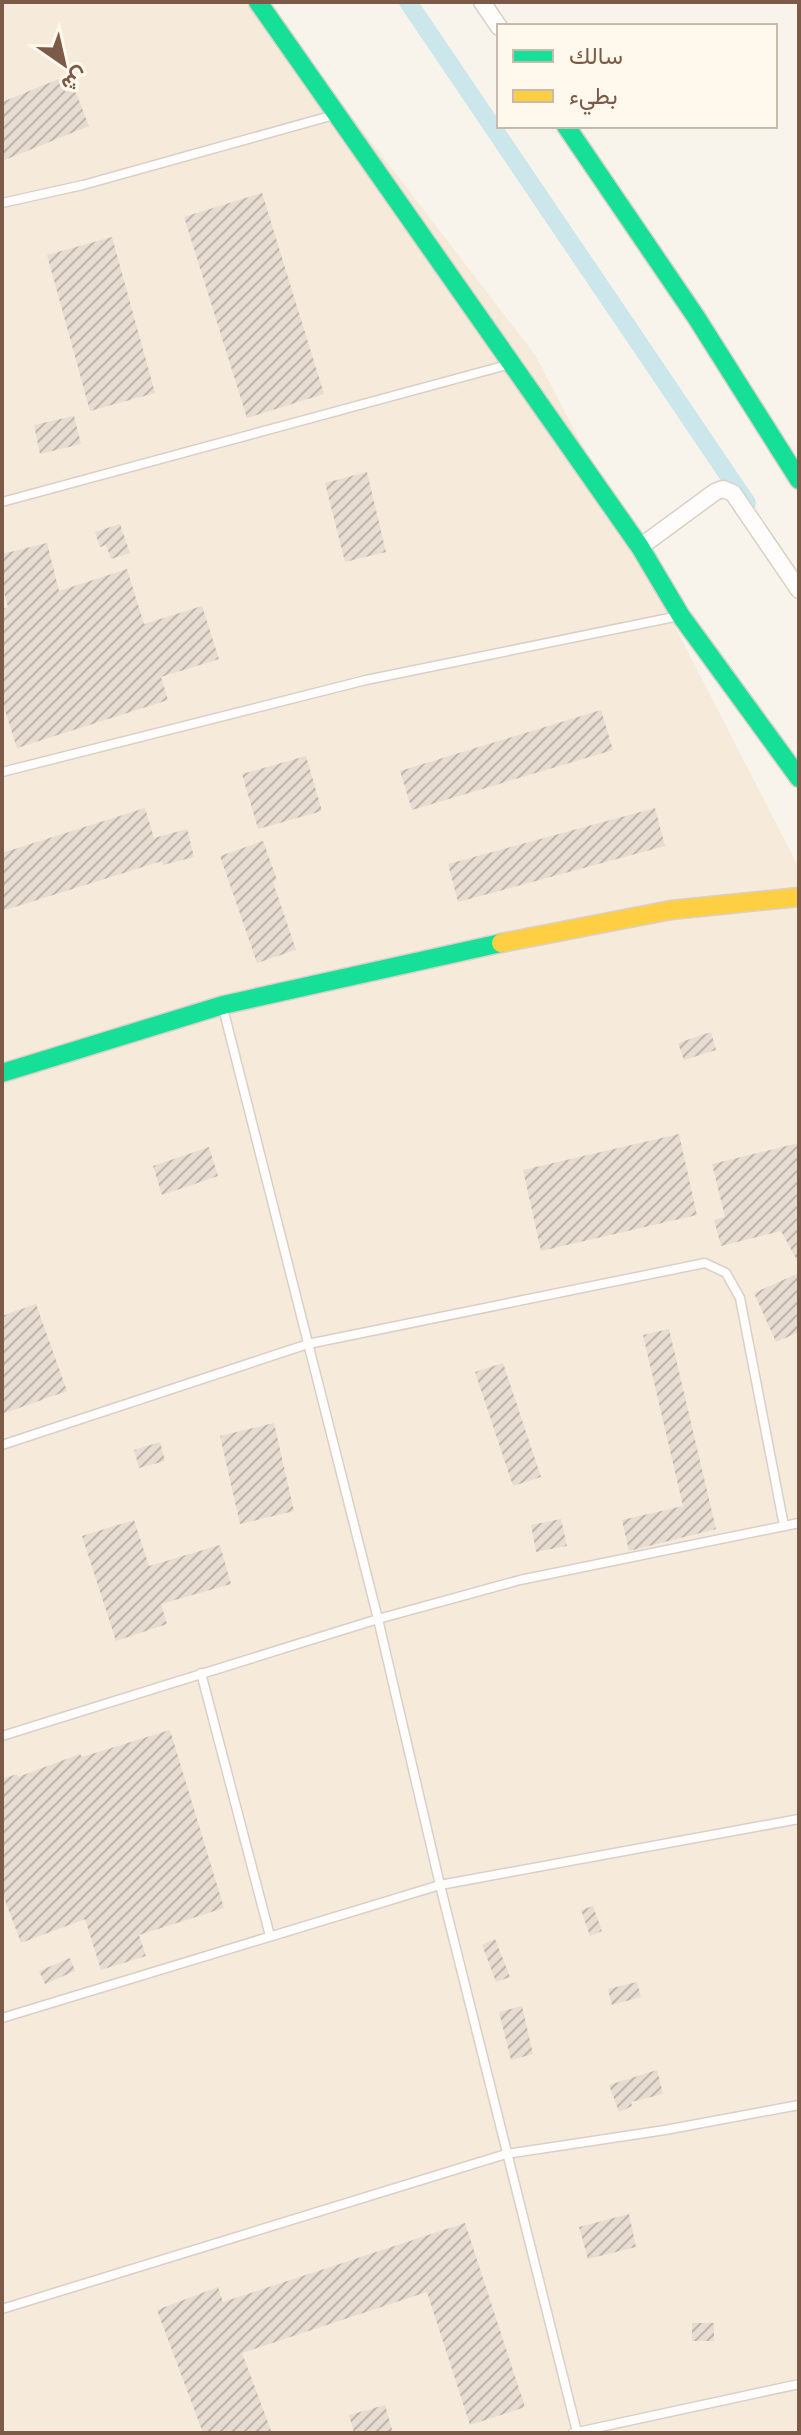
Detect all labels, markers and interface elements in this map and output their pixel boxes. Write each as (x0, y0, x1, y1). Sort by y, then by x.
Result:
north arrow (24, 24, 104, 104)
legend (497, 24, 777, 128)
text: سالك (569, 41, 623, 70)
text: ش (56, 62, 93, 99)
text: بطيء (569, 81, 618, 115)

